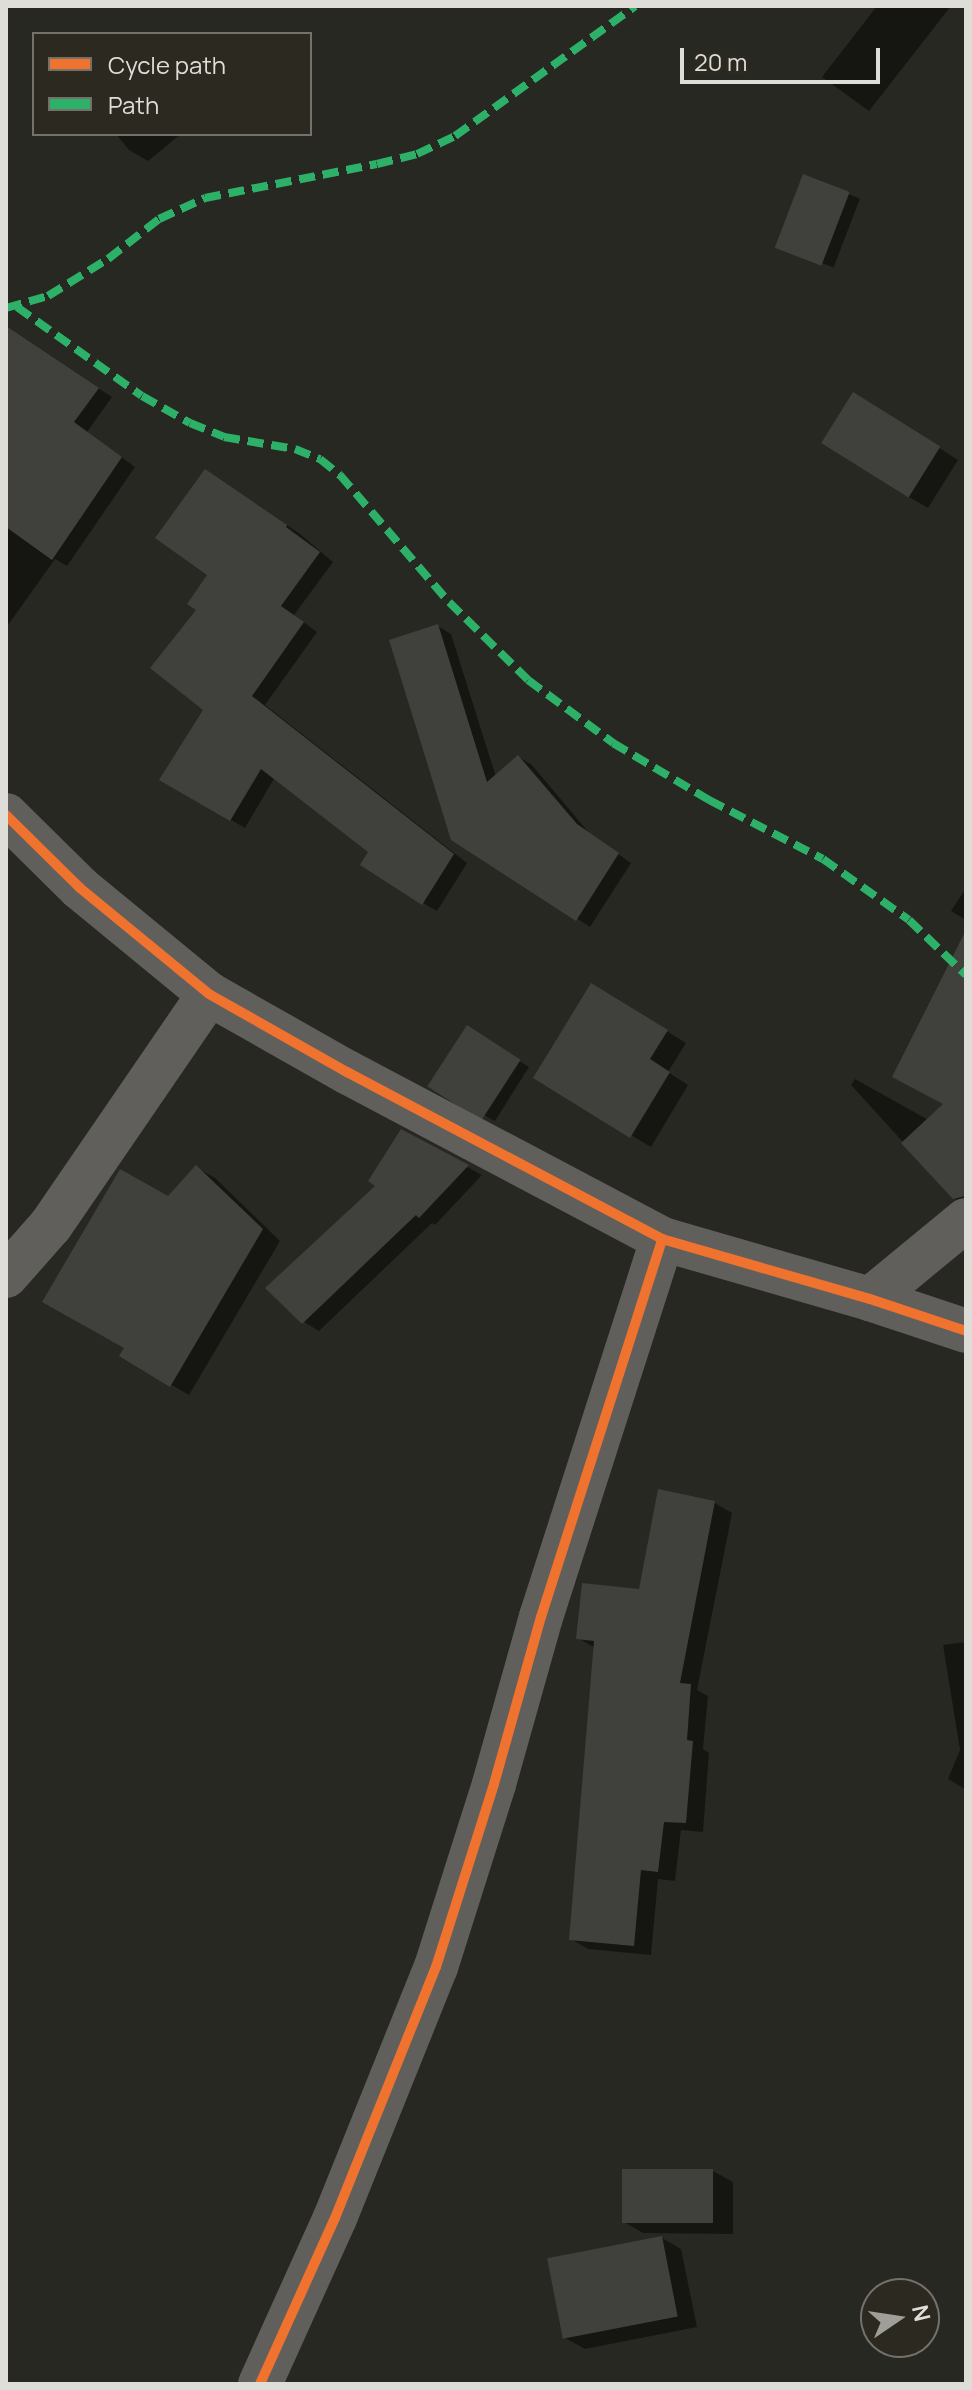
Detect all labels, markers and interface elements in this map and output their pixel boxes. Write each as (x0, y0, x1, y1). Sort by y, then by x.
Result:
legend (32, 32, 312, 136)
scale bar (684, 32, 884, 82)
text: 20 m (694, 45, 747, 78)
text: Cycle path (108, 48, 226, 81)
text: Path (108, 88, 159, 121)
north arrow (860, 2278, 940, 2358)
text: N (905, 2302, 938, 2324)

